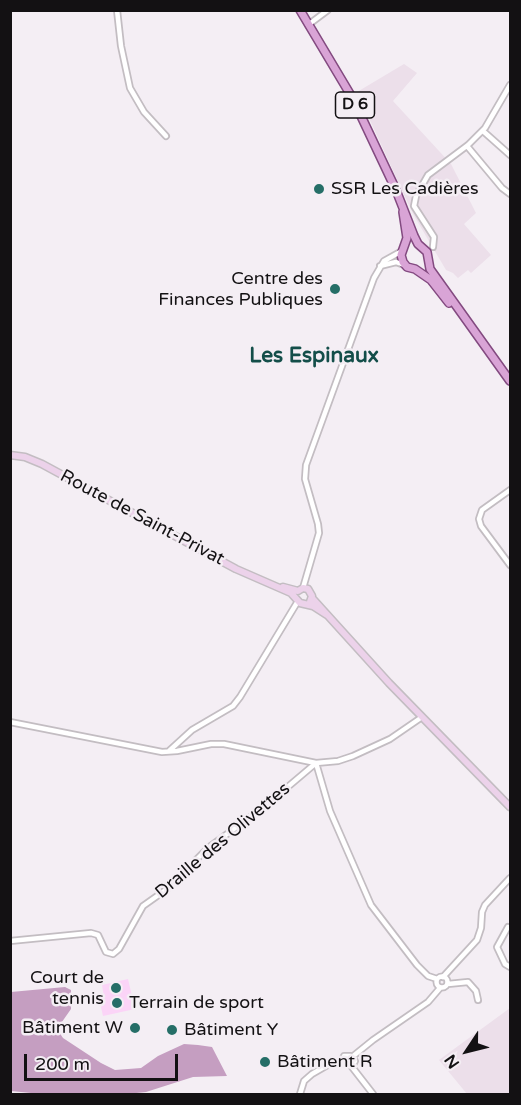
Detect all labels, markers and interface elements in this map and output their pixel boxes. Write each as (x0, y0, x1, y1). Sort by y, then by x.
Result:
road number: D 6 (336, 92, 374, 118)
place label: SSR Les Cadières (331, 178, 479, 200)
marker: SSR Les Cadières (312, 182, 326, 196)
place label: Centre des Finances Publiques (158, 268, 323, 310)
marker: Centre des Finances Publiques (328, 282, 342, 296)
district label: Les Espinaux (249, 343, 379, 369)
street label: Route de Saint-Privat (56, 466, 228, 570)
street label: Draille des Olivettes (151, 778, 295, 904)
place label: Court de tennis (30, 967, 104, 1010)
marker: Court de tennis (109, 981, 123, 995)
place label: Terrain de sport (129, 992, 264, 1014)
marker: Terrain de sport (110, 996, 124, 1010)
place label: Bâtiment W (22, 1017, 123, 1039)
place label: Bâtiment Y (184, 1019, 278, 1041)
marker: Bâtiment W (128, 1021, 142, 1035)
north arrow (437, 1021, 497, 1081)
marker: Bâtiment Y (165, 1023, 179, 1037)
scale bar (27, 1042, 182, 1080)
text: N (440, 1050, 464, 1072)
place label: Bâtiment R (277, 1051, 373, 1073)
text: 200 m (35, 1053, 90, 1075)
marker: Bâtiment R (258, 1055, 272, 1069)

